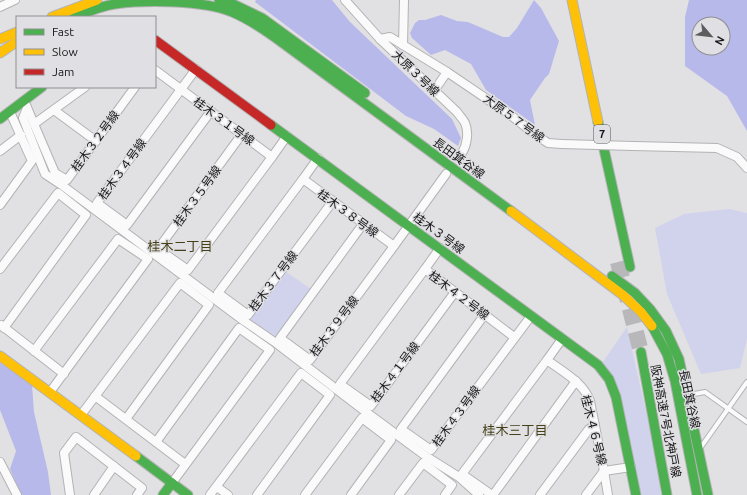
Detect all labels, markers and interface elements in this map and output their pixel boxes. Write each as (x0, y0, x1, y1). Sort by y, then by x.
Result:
legend (16, 16, 156, 88)
north arrow (691, 16, 731, 56)
text: Fast (52, 25, 74, 38)
text: N (713, 34, 727, 47)
text: Slow (52, 45, 78, 58)
street label: 大原３号線 (390, 47, 442, 99)
text: Jam (52, 65, 74, 78)
street label: 大原５７号線 (481, 92, 547, 144)
street label: 桂木３１号線 (191, 95, 257, 147)
street label: 桂木３２号線 (69, 108, 121, 174)
road number: 7 (594, 125, 610, 143)
street label: 長田箕谷線 (431, 135, 487, 181)
street label: 桂木３４号線 (96, 136, 148, 202)
street label: 桂木３５号線 (171, 163, 223, 229)
street label: 桂木３８号線 (315, 187, 381, 239)
street label: 桂木３号線 (411, 210, 467, 256)
district label: 桂木二丁目 (147, 239, 213, 253)
street label: 桂木３７号線 (246, 248, 300, 314)
street label: 桂木４２号線 (426, 268, 492, 322)
street label: 桂木３９号線 (307, 293, 361, 359)
street label: 桂木４１号線 (368, 339, 422, 405)
street label: 阪神高速7号北神戸線 (649, 363, 683, 479)
street label: 長田箕谷線 (677, 368, 703, 430)
street label: 桂木４３号線 (430, 383, 482, 449)
street label: 桂木４６号線 (579, 393, 609, 467)
district label: 桂木三丁目 (482, 423, 548, 437)

